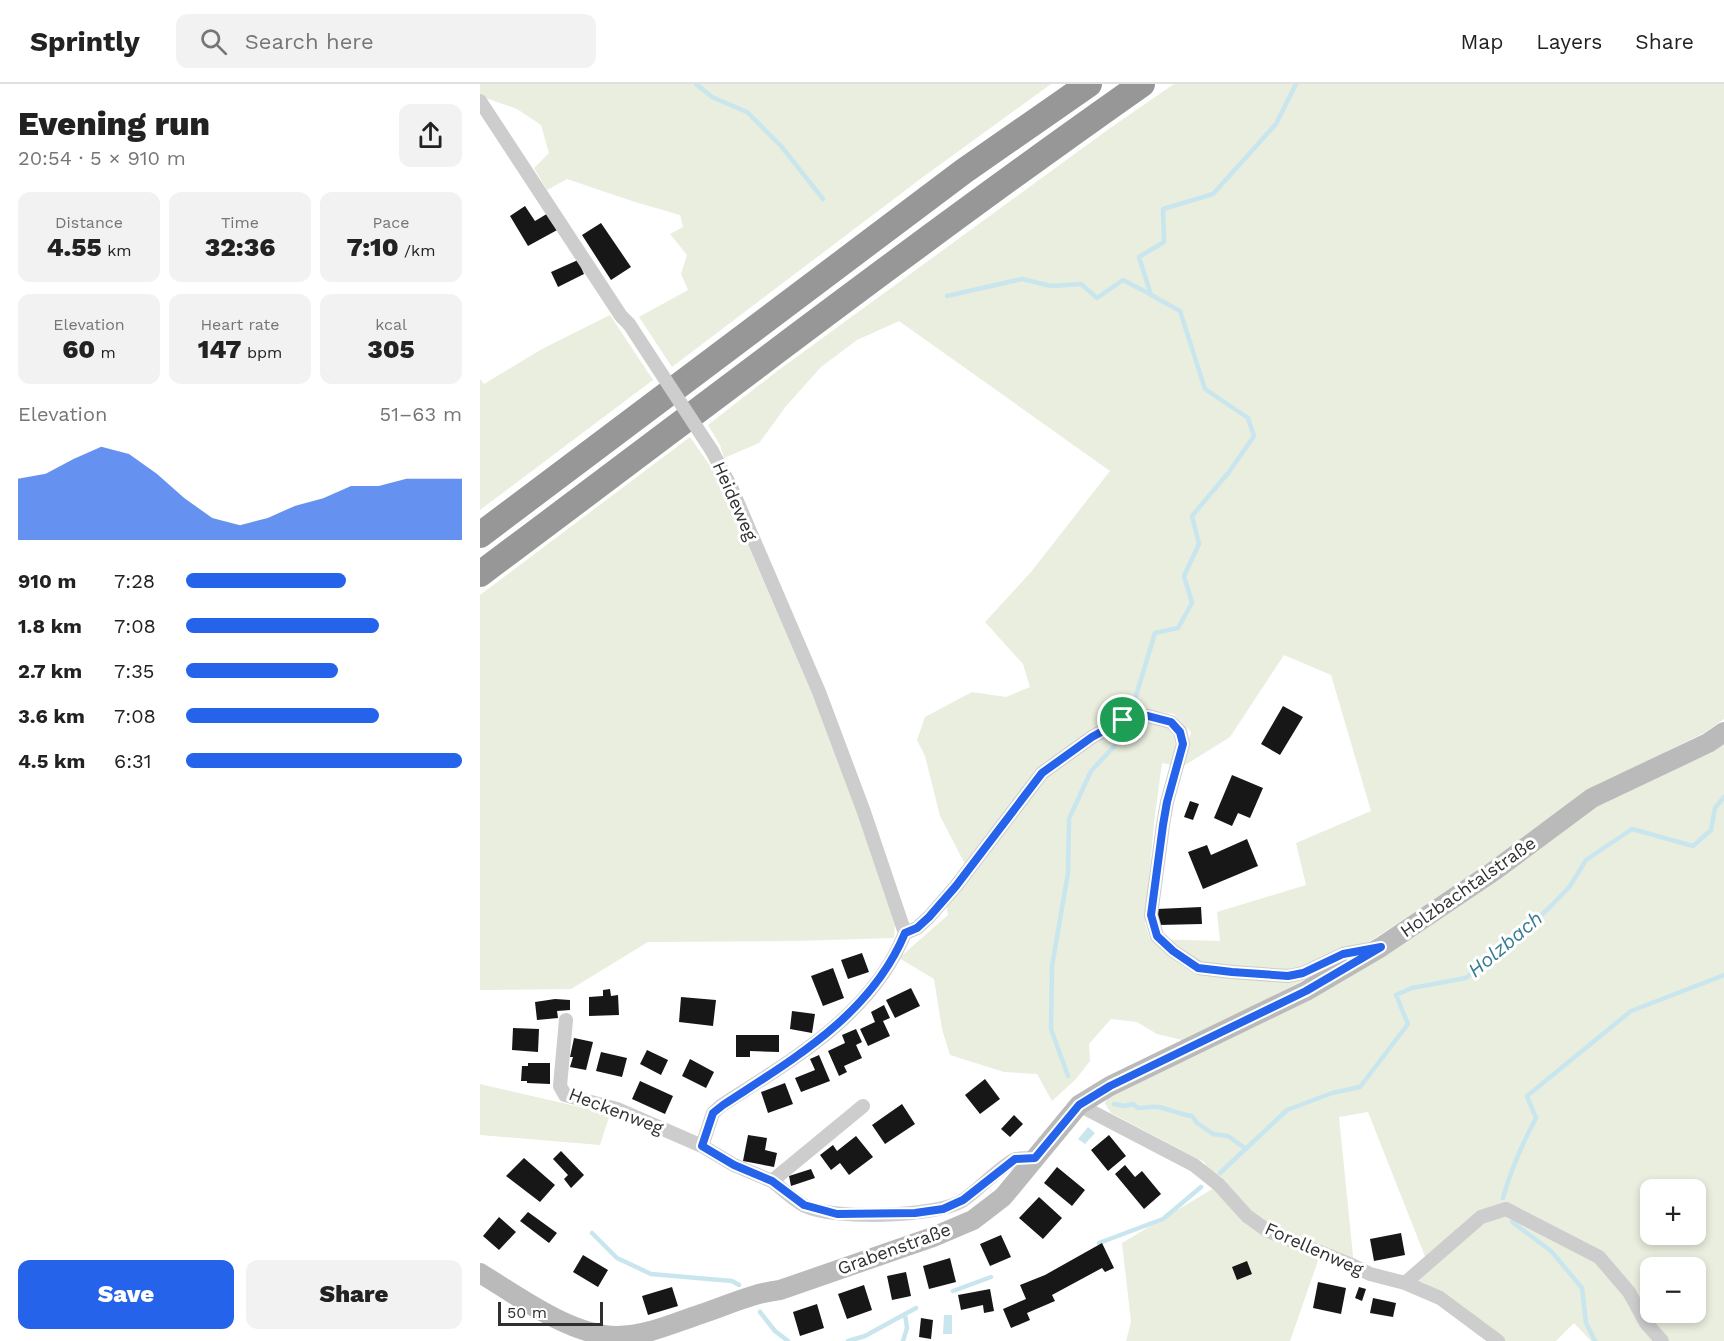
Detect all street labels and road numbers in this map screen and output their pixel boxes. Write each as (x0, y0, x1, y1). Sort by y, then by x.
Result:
street label: Heideweg (709, 458, 762, 544)
street label: Holzbachtalstraße (1396, 832, 1540, 941)
street label: Heckenweg (566, 1083, 667, 1138)
street label: Grabenstraße (834, 1218, 953, 1279)
street label: Forellenweg (1262, 1218, 1367, 1280)

